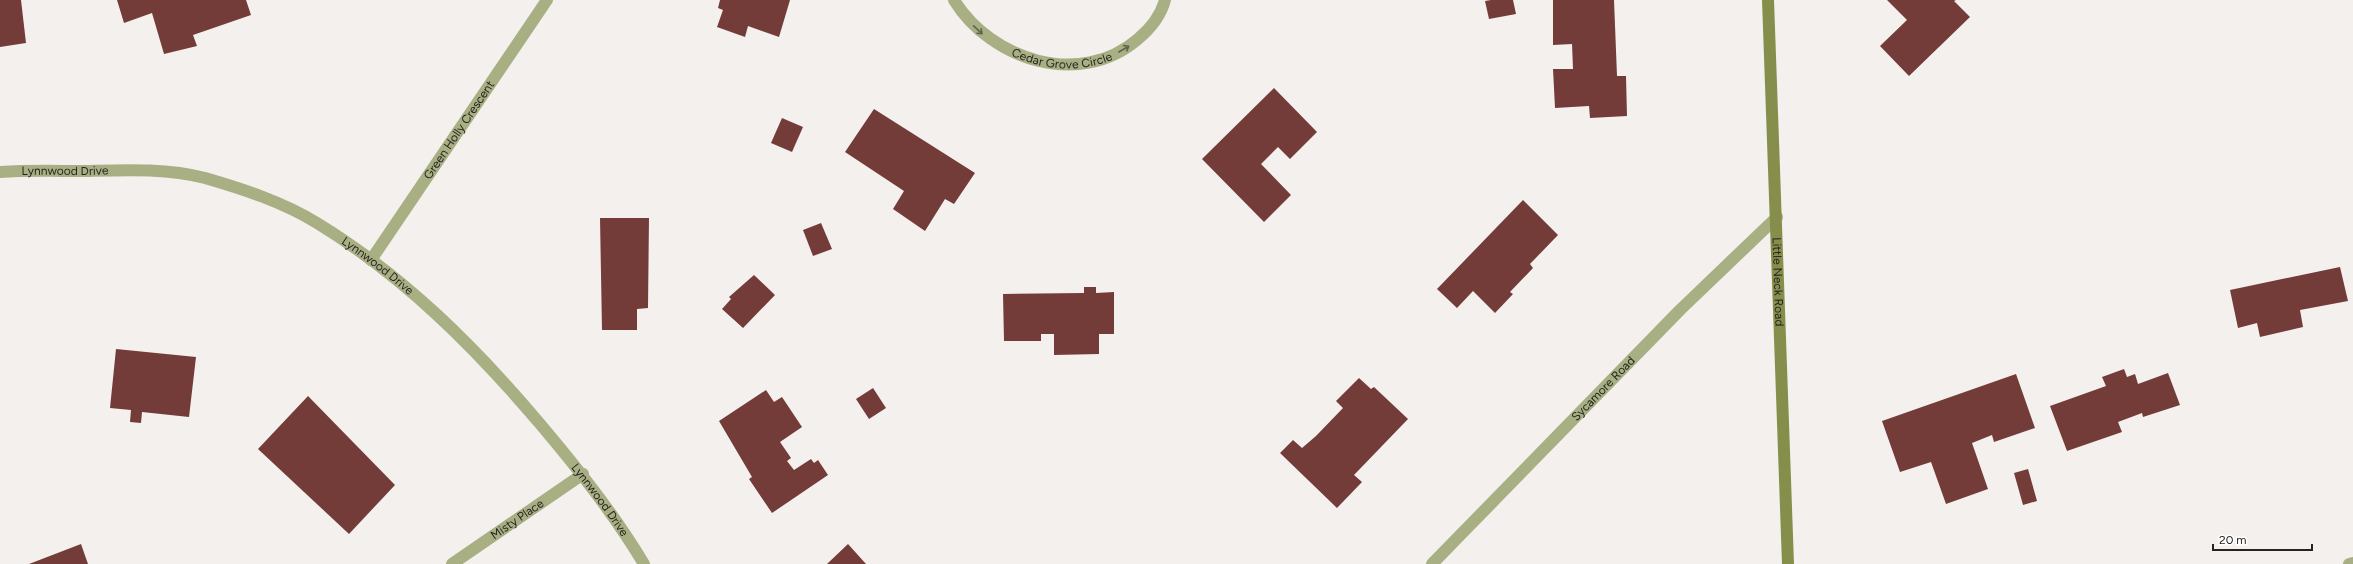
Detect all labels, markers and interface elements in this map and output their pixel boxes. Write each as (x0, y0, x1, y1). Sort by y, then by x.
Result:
one-way arrow (973, 25, 983, 35)
street label: Cedar Grove Circle (1010, 45, 1115, 72)
one-way arrow (1118, 45, 1130, 53)
street label: Green Holly Crescent (421, 78, 497, 182)
street label: Lynnwood Drive (21, 163, 109, 178)
street label: Lynnwood Drive (339, 234, 417, 298)
street label: Little Neck Road (1769, 237, 1787, 327)
street label: Sycamore Road (1569, 354, 1638, 424)
street label: Lynnwood Drive (569, 461, 632, 539)
street label: Misty Place (488, 496, 547, 542)
scale bar (2213, 526, 2312, 552)
text: 20 m (2219, 533, 2247, 547)

